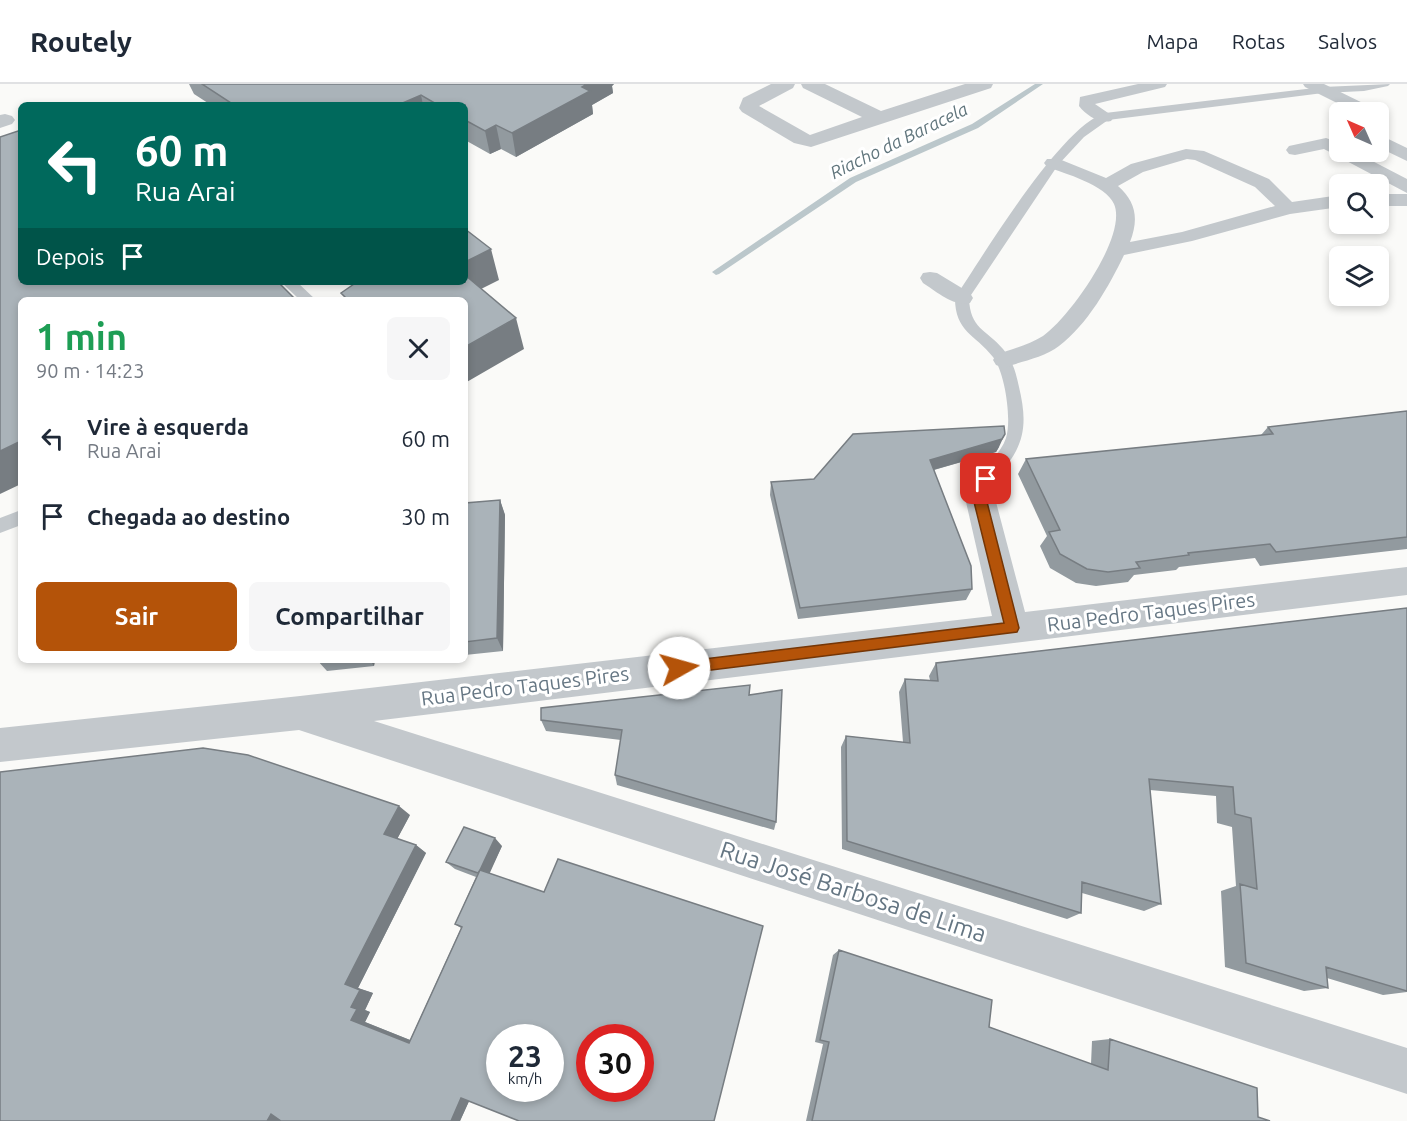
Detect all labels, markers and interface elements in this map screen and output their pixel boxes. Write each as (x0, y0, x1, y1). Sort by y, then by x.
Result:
text: Routely (30, 26, 132, 57)
text: Mapa (1147, 29, 1199, 53)
text: Rotas (1232, 29, 1285, 53)
text: Salvos (1318, 29, 1377, 53)
water label: Riacho da Baracela (827, 98, 971, 182)
north arrow (1329, 102, 1389, 162)
map controls (1329, 102, 1389, 306)
icon: left (36, 126, 114, 204)
text: 60 m (135, 127, 229, 174)
button: search (1329, 174, 1389, 234)
text: Rua Arai (135, 176, 236, 206)
icon: arrive (116, 240, 149, 273)
text: Depois (36, 244, 104, 269)
button: layers (1329, 246, 1389, 306)
text: 1 min (36, 316, 127, 357)
button: close (387, 317, 450, 380)
text: 90 m · 14:23 (36, 359, 145, 382)
text: Vire à esquerda (87, 414, 249, 439)
icon: left (36, 422, 69, 455)
text: 60 m (401, 426, 450, 451)
text: Rua Arai (87, 439, 161, 462)
pin (960, 453, 1011, 504)
icon: arrive (969, 462, 1002, 495)
icon: arrive (36, 500, 69, 533)
text: Chegada ao destino (87, 504, 290, 529)
text: 30 m (401, 504, 450, 529)
button: Sair (36, 582, 237, 651)
button: Compartilhar (249, 582, 450, 651)
street label: Rua Pedro Taques Pires (1046, 587, 1256, 636)
position arrow (647, 636, 711, 700)
street label: Rua Pedro Taques Pires (420, 661, 630, 710)
street label: Rua José Barbosa de Lima (717, 836, 990, 947)
speed limit sign: 30 (576, 1024, 654, 1102)
text: 23 (508, 1039, 542, 1073)
text: km/h (508, 1070, 542, 1087)

